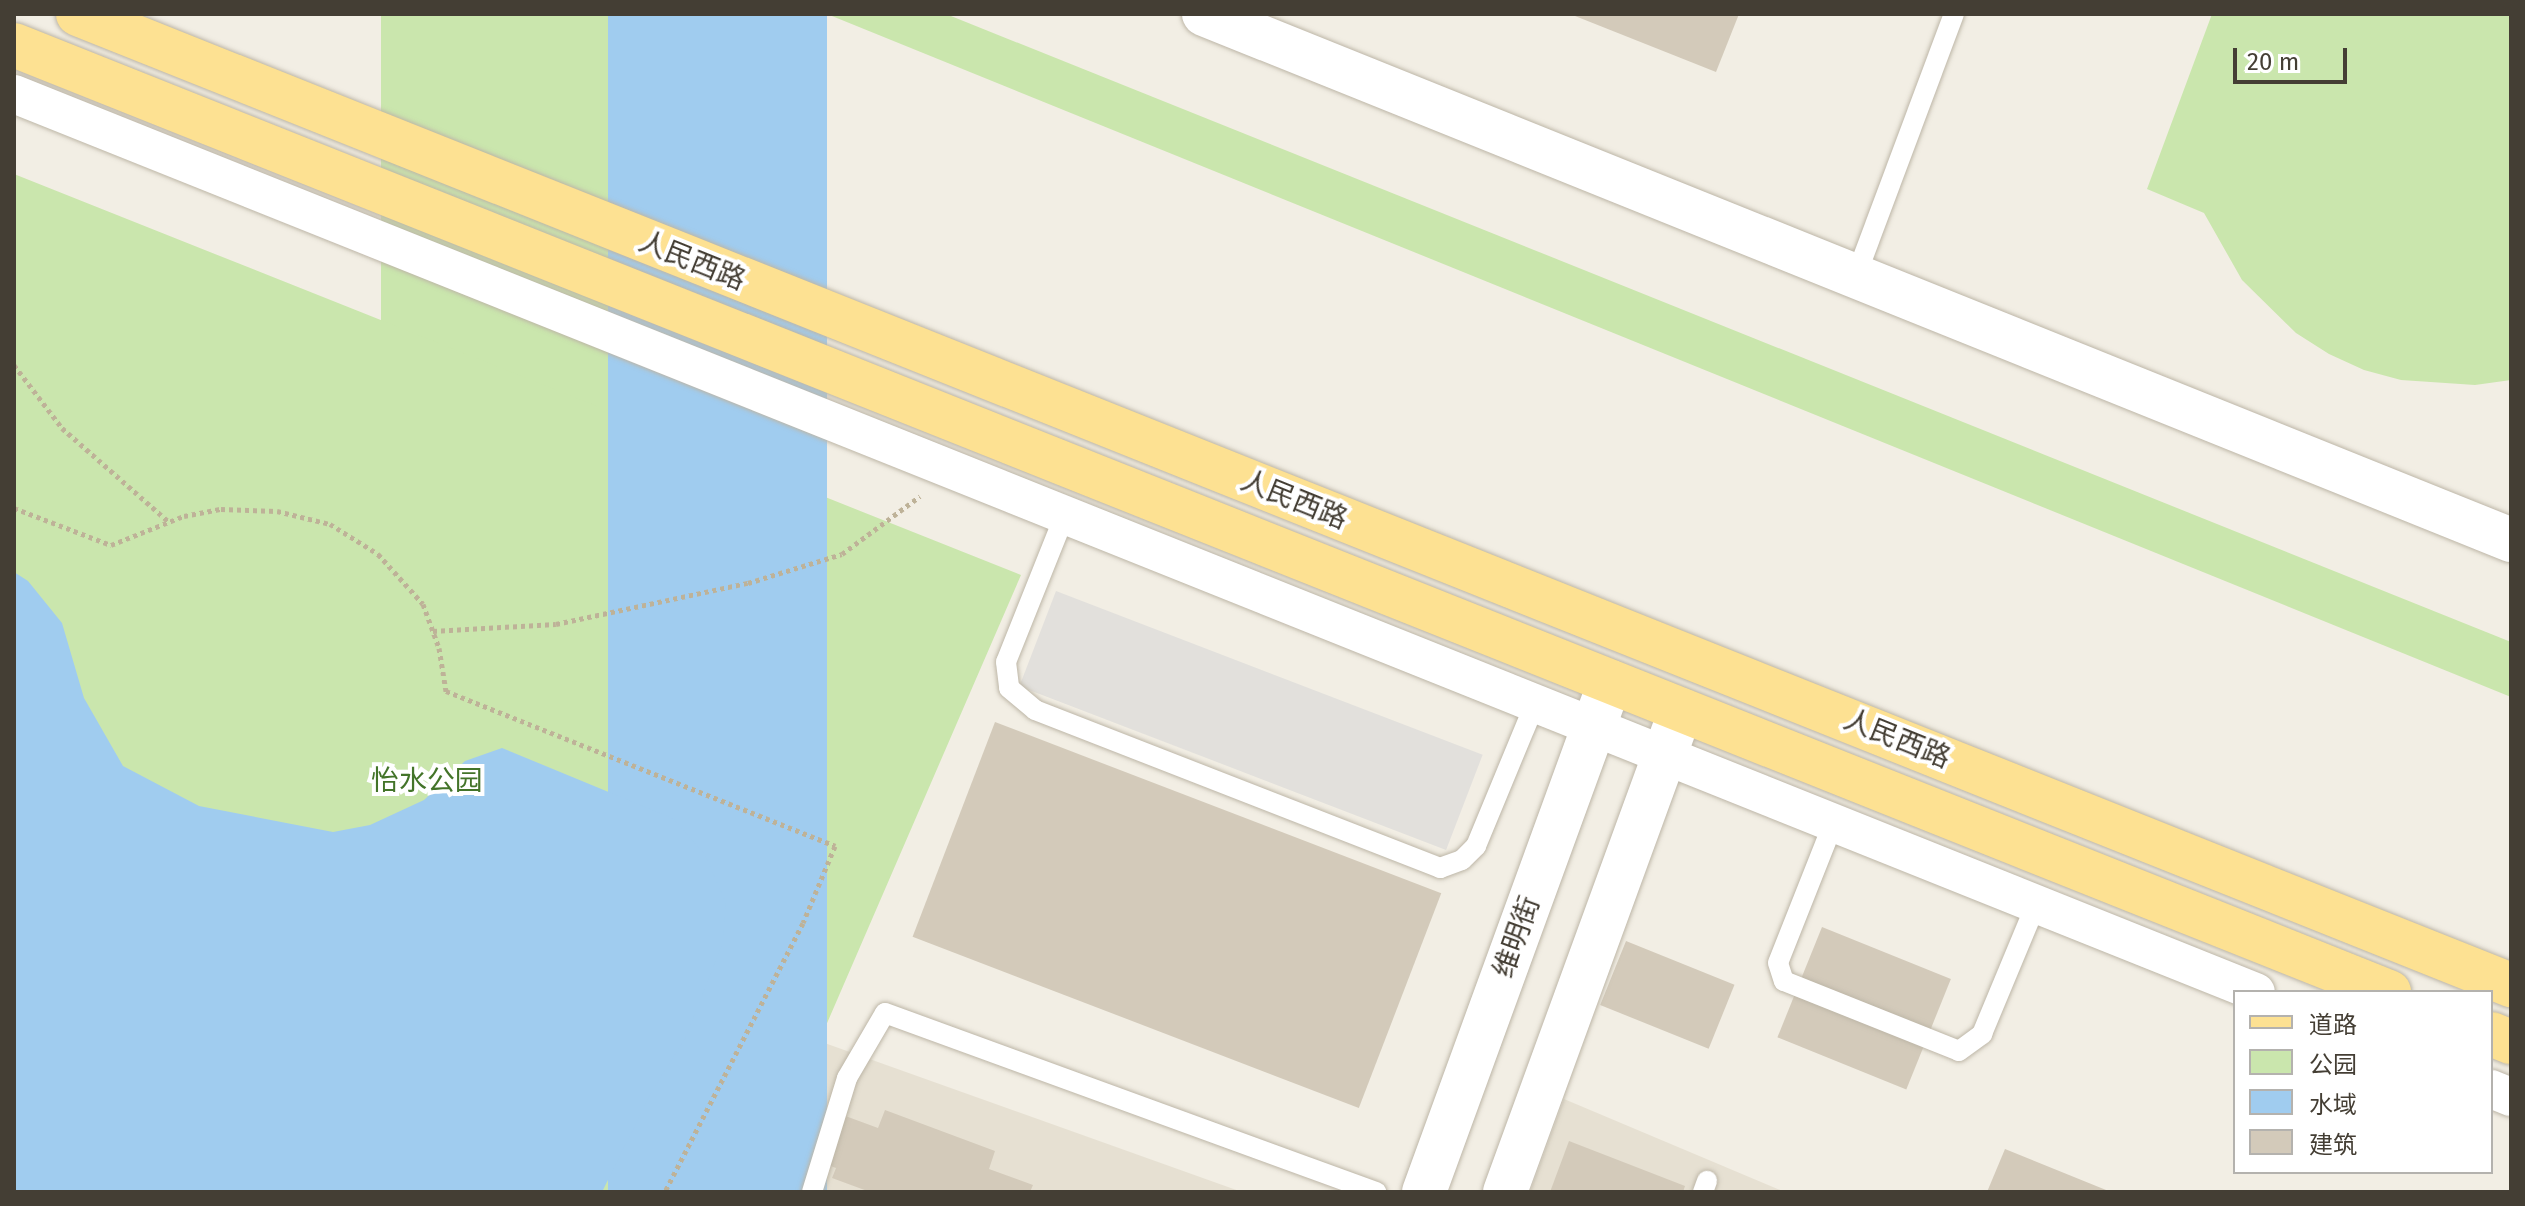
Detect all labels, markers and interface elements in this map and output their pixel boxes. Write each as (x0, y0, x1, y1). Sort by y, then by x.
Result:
scale bar (2237, 32, 2351, 82)
text: 20 m (2247, 48, 2299, 76)
street label: 人民西路 (634, 224, 750, 298)
street label: 人民西路 (1236, 463, 1352, 537)
street label: 人民西路 (1839, 702, 1955, 776)
park label: 怡水公园 (371, 764, 483, 798)
street label: 维明街 (1487, 892, 1547, 982)
legend (2233, 990, 2493, 1174)
text: 道路 (2309, 1011, 2357, 1039)
text: 公园 (2309, 1051, 2357, 1079)
text: 水域 (2309, 1091, 2357, 1119)
text: 建筑 (2309, 1131, 2357, 1159)

